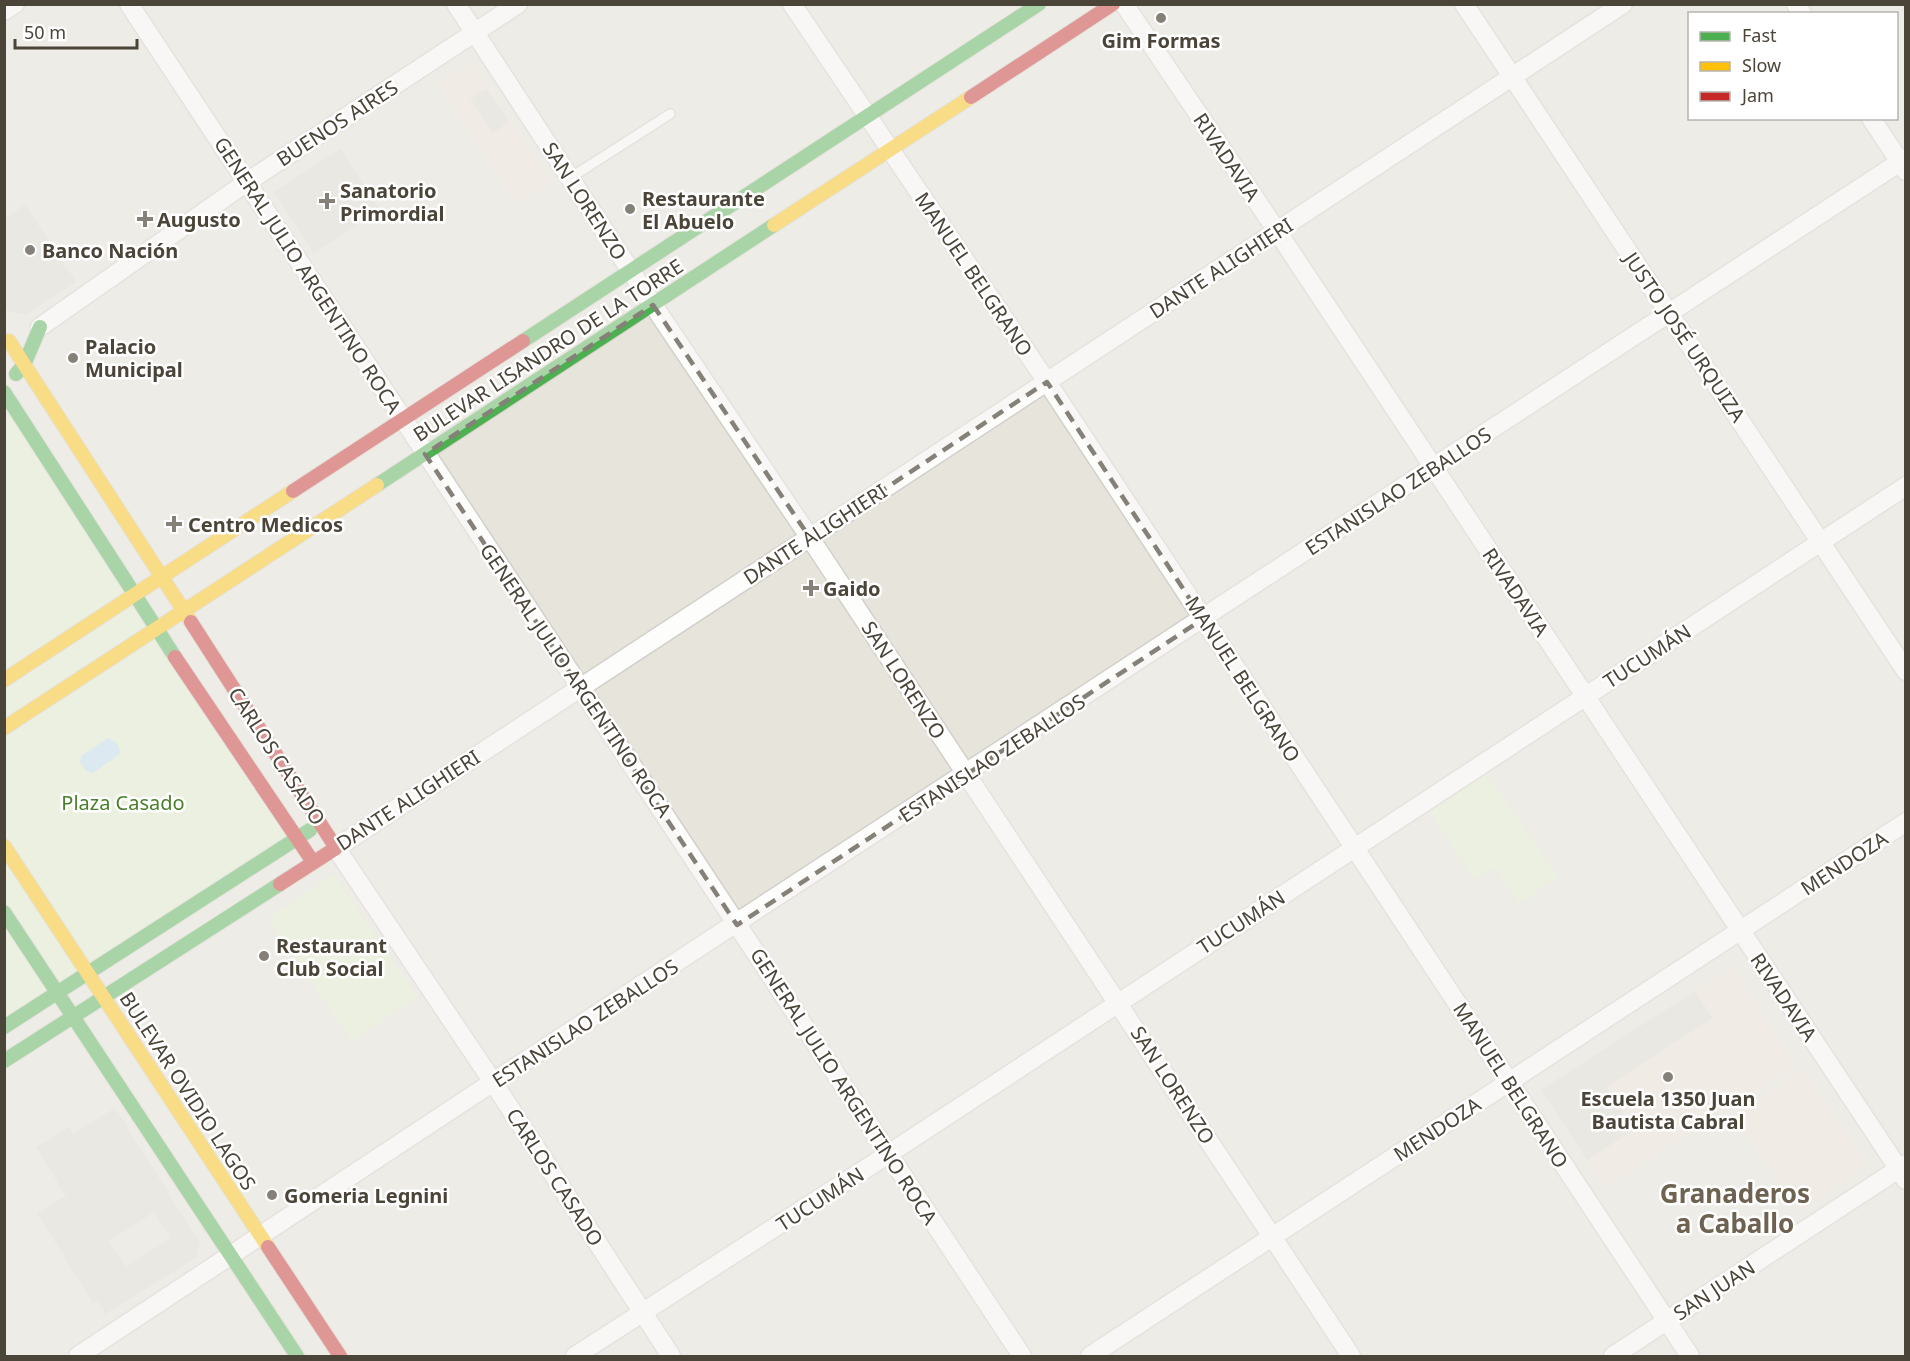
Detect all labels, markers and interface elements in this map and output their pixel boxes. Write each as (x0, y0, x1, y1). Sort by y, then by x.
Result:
marker: Gim Formas (1154, 11, 1168, 25)
scale bar (15, 12, 136, 50)
legend (1688, 12, 1898, 120)
text: 50 m (24, 20, 66, 44)
text: Fast (1742, 23, 1777, 47)
place label: Gim Formas (1101, 27, 1221, 54)
text: Slow (1742, 53, 1781, 77)
street label: BUENOS AIRES (271, 74, 403, 172)
text: Jam (1740, 83, 1774, 107)
street label: RIVADAVIA (1188, 108, 1267, 207)
street label: GENERAL JULIO ARGENTINO ROCA (208, 132, 408, 419)
street label: SAN LORENZO (537, 137, 633, 265)
place label: Sanatorio Primordial (340, 177, 444, 227)
place label: Restaurante El Abuelo (642, 185, 765, 235)
street label: MANUEL BELGRANO (909, 187, 1039, 361)
marker: Sanatorio Primordial (318, 192, 336, 210)
marker: Restaurante El Abuelo (623, 202, 637, 216)
place label: Augusto (157, 206, 241, 233)
street label: DANTE ALIGHIERI (1144, 211, 1298, 325)
marker: Augusto (138, 212, 152, 226)
place label: Banco Nación (42, 237, 178, 264)
marker: Banco Nación (23, 243, 37, 257)
street label: JUSTO JOSÉ URQUIZA (1617, 245, 1752, 427)
street label: BULEVAR LISANDRO DE LA TORRE (408, 252, 688, 448)
place label: Palacio Municipal (85, 333, 183, 383)
marker: Palacio Municipal (66, 351, 80, 365)
street label: ESTANISLAO ZEBALLOS (1300, 421, 1496, 561)
street label: DANTE ALIGHIERI (738, 477, 892, 591)
place label: Centro Medicos (188, 511, 343, 538)
marker: Centro Medicos (165, 515, 183, 533)
street label: GENERAL JULIO ARGENTINO ROCA (474, 538, 678, 822)
street label: RIVADAVIA (1477, 543, 1556, 642)
place label: Gaido (823, 575, 881, 602)
marker: Gaido (804, 581, 818, 595)
street label: MANUEL BELGRANO (1179, 591, 1307, 767)
street label: SAN LORENZO (856, 616, 952, 744)
street label: TUCUMÁN (1598, 618, 1696, 694)
street label: CARLOS CASADO (222, 682, 332, 830)
street label: ESTANISLAO ZEBALLOS (894, 688, 1090, 828)
street label: DANTE ALIGHIERI (331, 743, 485, 857)
park label: Plaza Casado (61, 789, 185, 816)
street label: MENDOZA (1795, 825, 1893, 901)
street label: TUCUMÁN (1192, 884, 1290, 960)
place label: Restaurant Club Social (276, 932, 387, 982)
street label: GENERAL JULIO ARGENTINO ROCA (744, 943, 944, 1230)
street label: RIVADAVIA (1745, 948, 1824, 1047)
marker: Restaurant Club Social (257, 949, 271, 963)
street label: ESTANISLAO ZEBALLOS (487, 953, 683, 1093)
street label: BULEVAR OVIDIO LAGOS (114, 987, 262, 1195)
street label: MANUEL BELGRANO (1447, 997, 1575, 1173)
street label: SAN LORENZO (1125, 1021, 1221, 1149)
marker: Escuela 1350 Juan Bautista Cabral (1661, 1070, 1675, 1084)
place label: Escuela 1350 Juan Bautista Cabral (1580, 1085, 1756, 1135)
street label: MENDOZA (1388, 1091, 1486, 1167)
street label: CARLOS CASADO (500, 1103, 610, 1251)
street label: TUCUMÁN (771, 1161, 869, 1237)
district label: Granaderos a Caballo (1660, 1175, 1810, 1241)
place label: Gomeria Legnini (284, 1182, 448, 1209)
marker: Gomeria Legnini (265, 1188, 279, 1202)
street label: SAN JUAN (1668, 1254, 1760, 1326)

